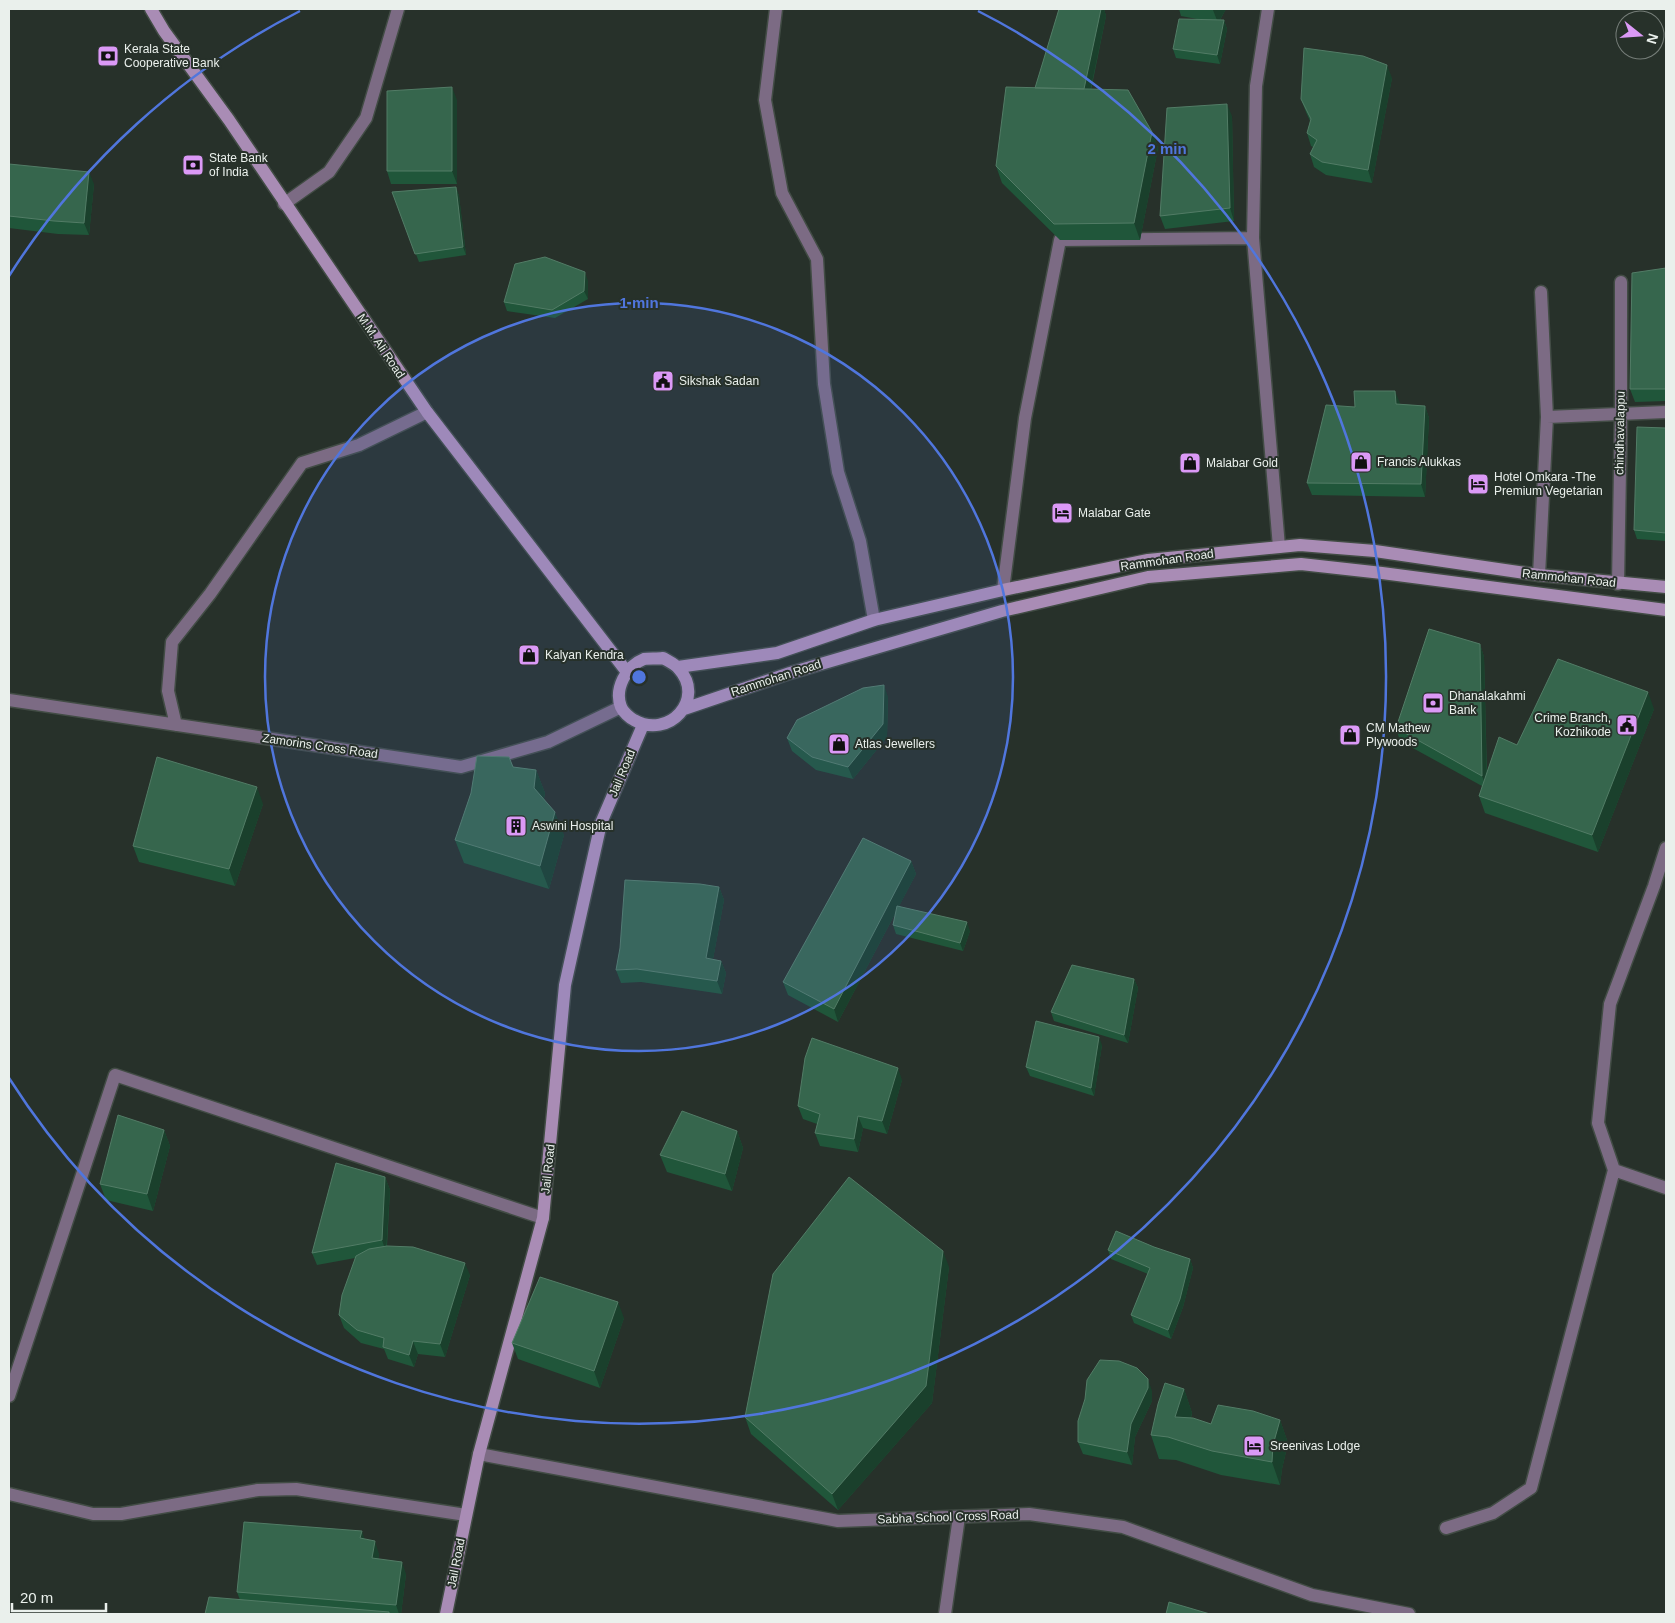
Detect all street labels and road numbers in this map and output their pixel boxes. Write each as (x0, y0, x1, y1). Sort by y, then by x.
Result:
street label: M.M. Ali Road (354, 311, 408, 381)
street label: chindhavalappu (1612, 391, 1628, 475)
street label: Rammohan Road (1119, 547, 1215, 573)
street label: Rammohan Road (1521, 566, 1617, 590)
street label: Rammohan Road (729, 657, 823, 699)
street label: Zamorins Cross Road (261, 731, 379, 761)
street label: Jail Road (606, 747, 638, 799)
street label: Jail Road (538, 1143, 558, 1195)
street label: Sabha School Cross Road (877, 1508, 1019, 1526)
street label: Jail Road (444, 1537, 468, 1589)

